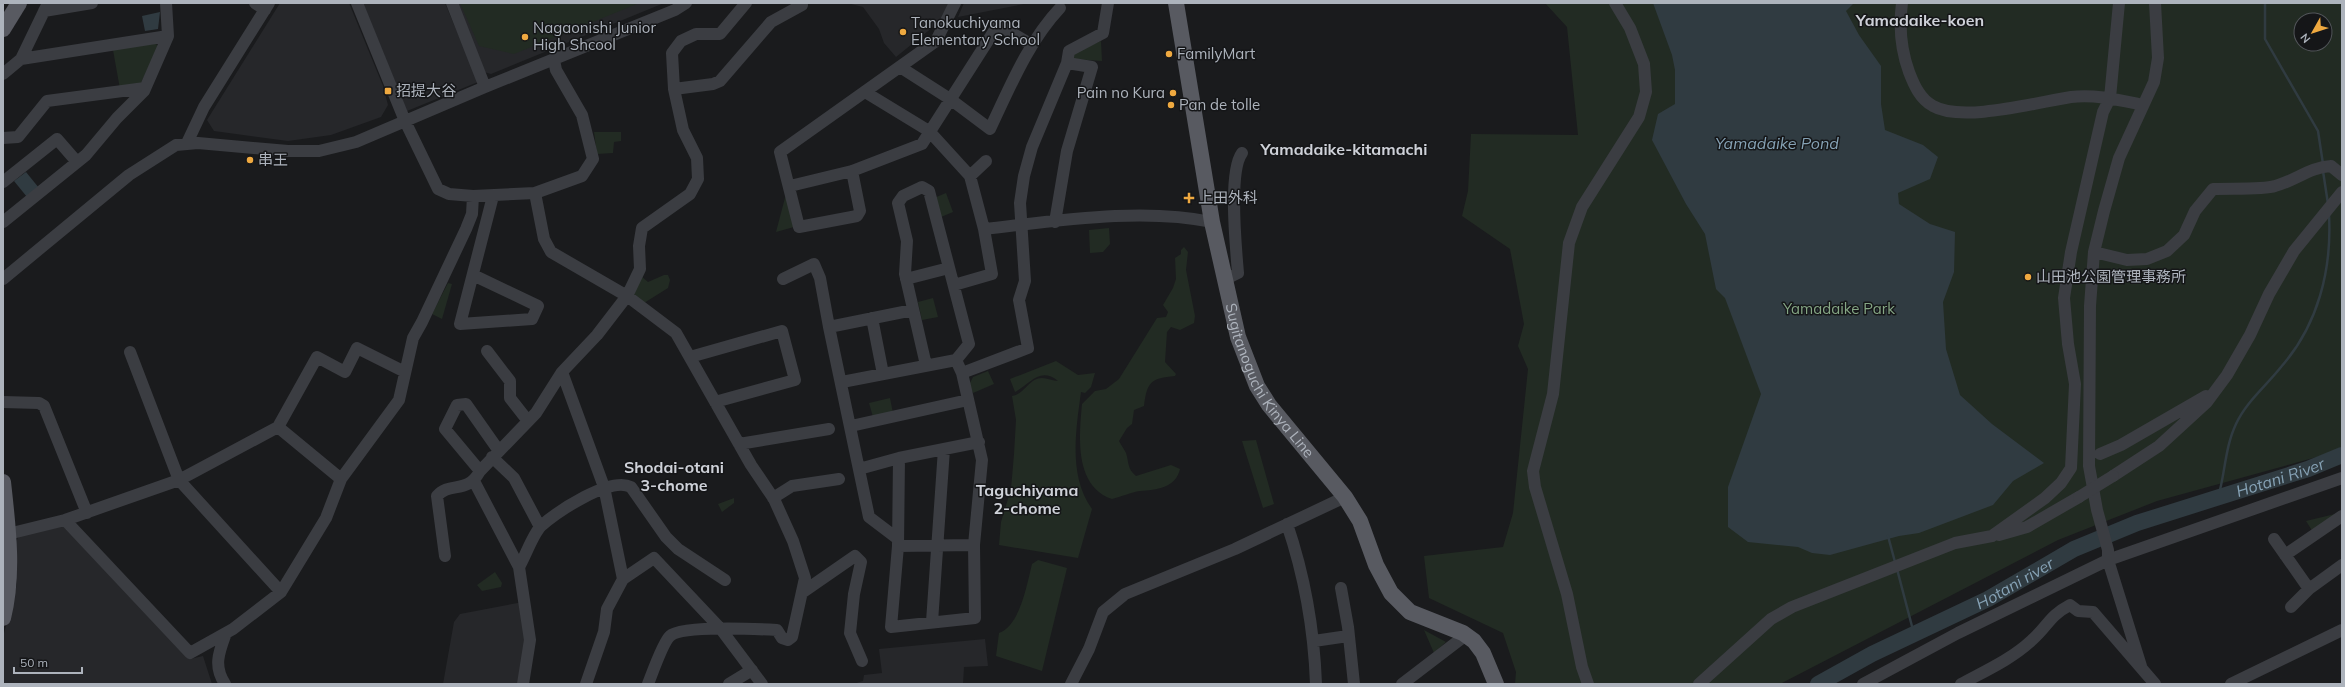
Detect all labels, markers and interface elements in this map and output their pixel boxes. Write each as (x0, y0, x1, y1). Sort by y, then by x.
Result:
district label: Yamadaike-koen (1855, 10, 1984, 30)
north arrow (2293, 12, 2333, 52)
place label: Tanokuchiyama Elementary School (911, 13, 1040, 49)
place label: Nagaonishi Junior High Shcool (533, 18, 656, 54)
marker: Tanokuchiyama Elementary School (898, 27, 908, 37)
text: N (2297, 31, 2313, 46)
marker: Nagaonishi Junior High Shcool (520, 32, 530, 42)
place label: FamilyMart (1177, 44, 1255, 63)
marker: FamilyMart (1164, 49, 1174, 59)
place label: 招提大谷 (396, 81, 456, 100)
place label: Pain no Kura (1077, 83, 1165, 102)
marker: 招提大谷 (383, 86, 393, 96)
marker: Pain no Kura (1168, 88, 1178, 98)
place label: Pan de tolle (1179, 95, 1260, 114)
marker: Pan de tolle (1166, 100, 1176, 110)
water label: Yamadaike Pond (1715, 133, 1839, 153)
district label: Yamadaike-kitamachi (1260, 139, 1427, 159)
place label: 串王 (258, 150, 288, 169)
marker: 串王 (245, 155, 255, 165)
place label: 上田外科 (1198, 188, 1258, 207)
marker: 上田外科 (1183, 192, 1195, 204)
place label: 山田池公園管理事務所 (2036, 267, 2186, 286)
marker: 山田池公園管理事務所 (2023, 272, 2033, 282)
park label: Yamadaike Park (1782, 299, 1895, 318)
street label: Sugitanoguchi Kinya Line (1222, 301, 1319, 461)
water label: Hotani River (2233, 453, 2328, 501)
district label: Shodai-otani 3-chome (624, 457, 724, 495)
district label: Taguchiyama 2-chome (976, 480, 1078, 518)
water label: Hotani river (1973, 553, 2058, 613)
scale bar (14, 649, 82, 675)
text: 50 m (20, 655, 48, 670)

